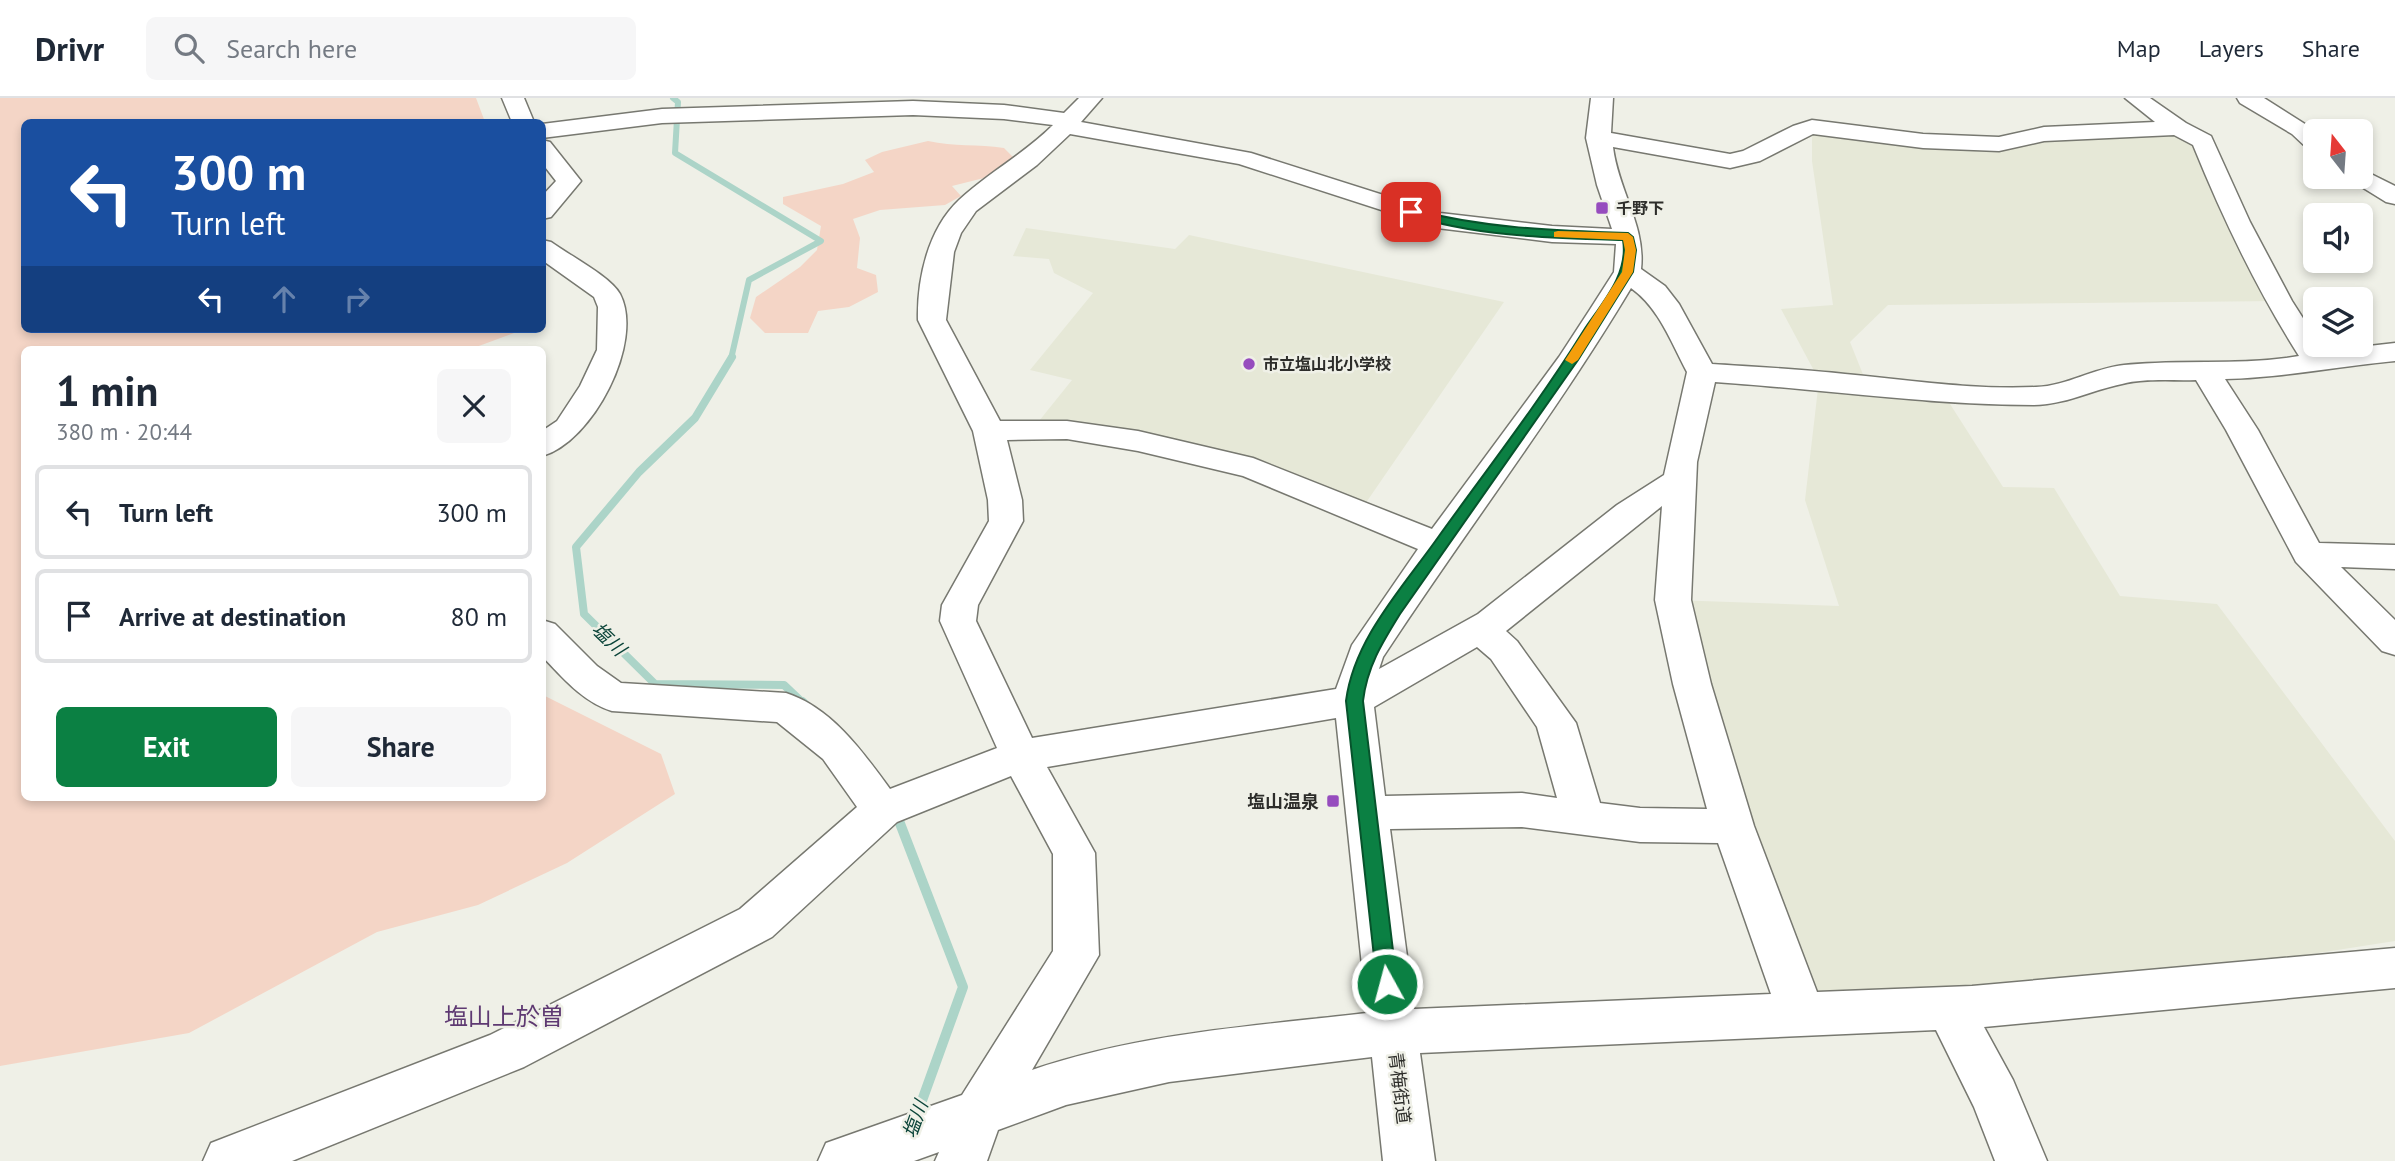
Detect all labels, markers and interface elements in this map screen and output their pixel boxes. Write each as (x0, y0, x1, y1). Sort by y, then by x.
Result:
search box (146, 17, 636, 80)
text: Drivr (35, 27, 104, 70)
icon: search (170, 29, 208, 67)
text: Search here (226, 32, 357, 65)
text: Map (2117, 33, 2161, 64)
text: Layers (2199, 33, 2264, 64)
text: Share (2302, 33, 2360, 64)
north arrow (2303, 119, 2373, 189)
map controls (2303, 119, 2373, 357)
text: 300 m (171, 140, 306, 204)
icon: left (56, 147, 147, 238)
pin (1381, 182, 1441, 242)
icon: arrive (1392, 193, 1430, 231)
place label: 千野下 (1616, 198, 1664, 218)
marker: 千野下 (1594, 200, 1610, 216)
text: Turn left (171, 202, 286, 244)
button: sound (2303, 203, 2373, 273)
icon: left (192, 280, 230, 318)
icon: ahead (265, 280, 303, 318)
icon: right (338, 280, 376, 318)
button: layers (2303, 287, 2373, 357)
place label: 市立塩山北小学校 (1263, 354, 1391, 374)
marker: 市立塩山北小学校 (1241, 356, 1257, 372)
text: 1 min (56, 363, 158, 418)
button: close (437, 369, 511, 443)
text: 380 m · 20:44 (56, 417, 192, 446)
icon: left (60, 493, 98, 531)
text: Turn left (119, 496, 213, 529)
text: 300 m (436, 496, 507, 529)
icon: arrive (60, 597, 98, 635)
text: Arrive at destination (119, 600, 346, 633)
text: 80 m (451, 600, 507, 633)
water label: 塩川 (587, 617, 632, 662)
button: Exit (56, 707, 277, 787)
button: Share (291, 707, 511, 787)
place label: 塩山温泉 (1247, 790, 1319, 813)
marker: 塩山温泉 (1325, 793, 1341, 809)
position arrow (1350, 947, 1424, 1021)
district label: 塩山上於曽 (444, 1001, 564, 1032)
street label: 青梅街道 (1384, 1051, 1416, 1125)
water label: 塩川 (897, 1095, 933, 1141)

